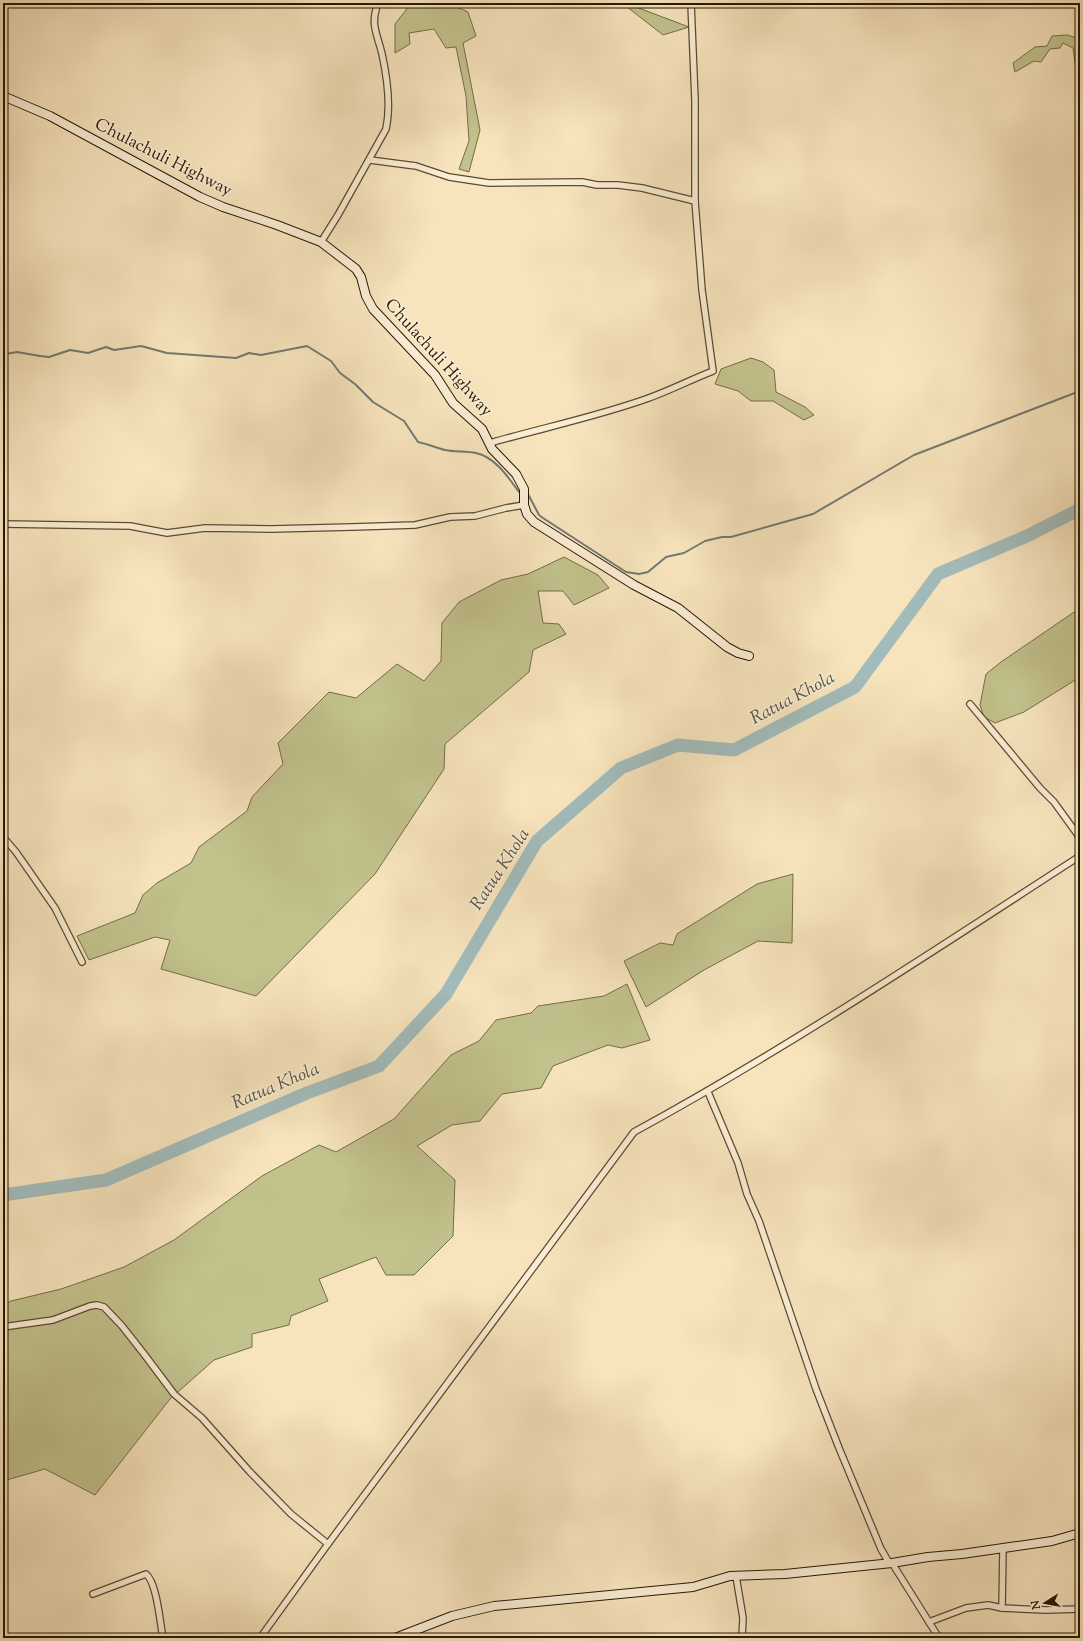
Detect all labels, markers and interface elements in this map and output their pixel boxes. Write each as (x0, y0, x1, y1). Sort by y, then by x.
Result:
street label: Chulachuli Highway (90, 113, 236, 203)
street label: Chulachuli Highway (379, 294, 498, 423)
water label: Ratua Khola (746, 666, 840, 732)
water label: Ratua Khola (465, 824, 537, 916)
water label: Ratua Khola (228, 1057, 324, 1117)
north arrow (1025, 1583, 1065, 1623)
text: N (1027, 1599, 1045, 1612)

